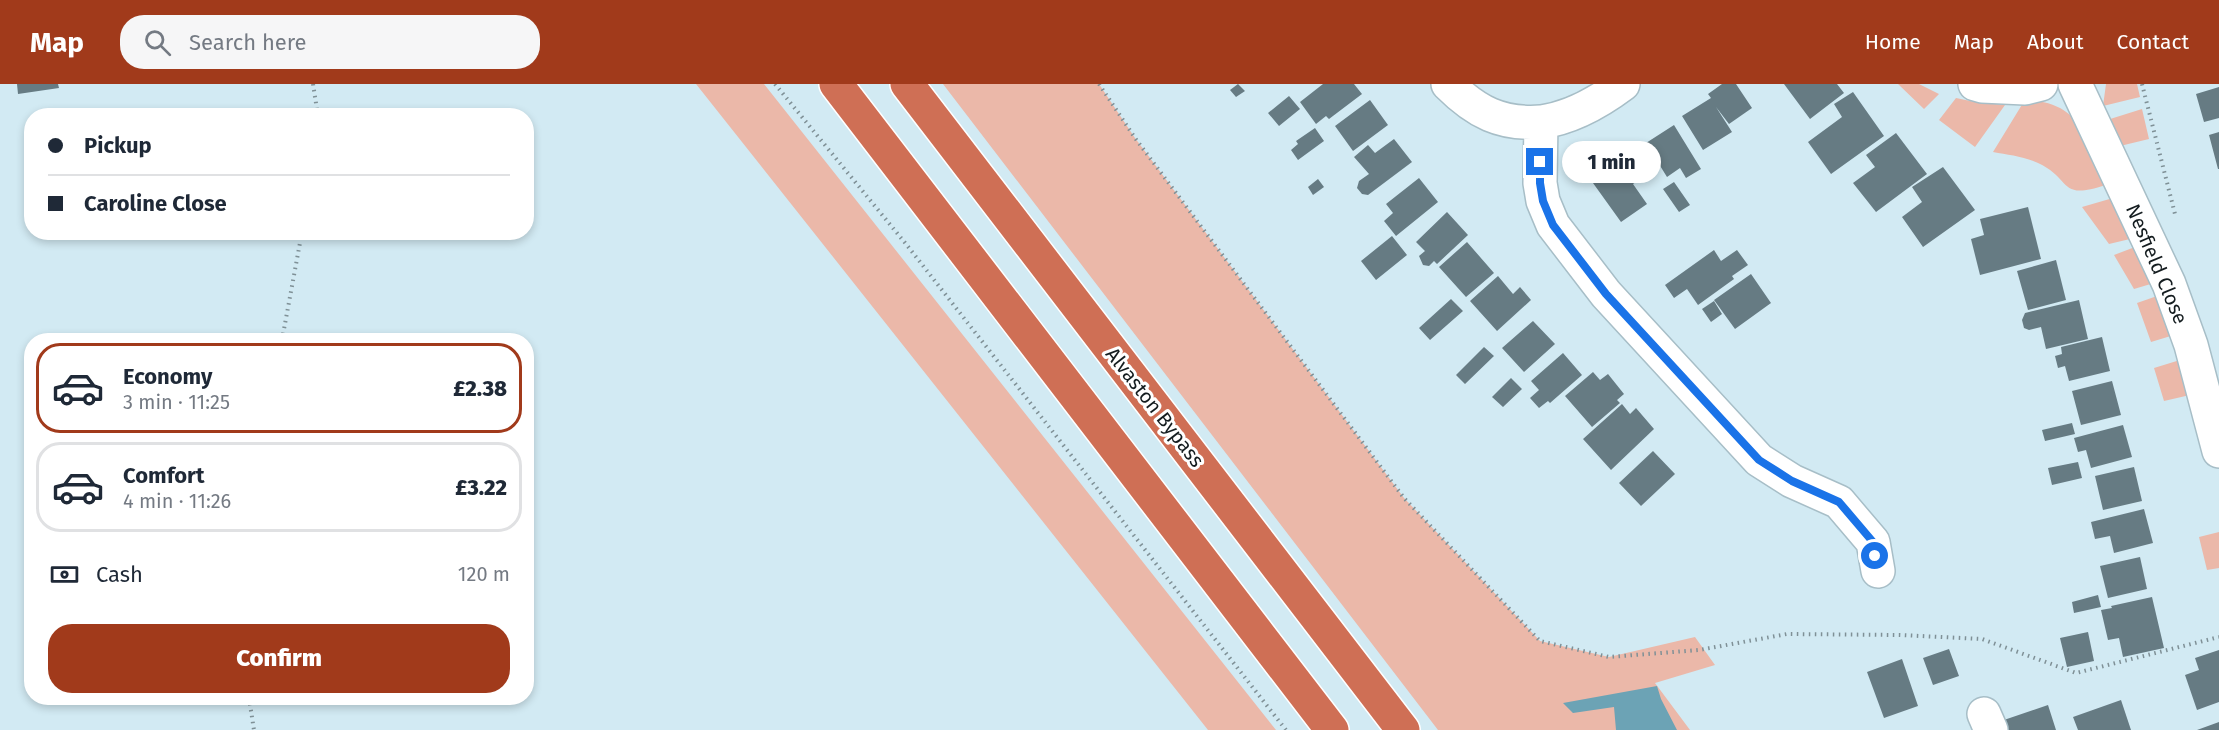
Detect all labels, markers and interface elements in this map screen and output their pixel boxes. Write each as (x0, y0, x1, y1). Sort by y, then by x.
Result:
search box (120, 15, 540, 69)
text: Map (30, 26, 84, 59)
icon: search (141, 26, 174, 59)
text: Search here (189, 29, 307, 56)
text: Home (1865, 29, 1921, 55)
text: Map (1954, 29, 1994, 55)
text: About (2027, 29, 2084, 55)
text: Contact (2117, 29, 2189, 55)
text: Pickup (84, 132, 152, 159)
callout: 1 min (1561, 141, 1660, 183)
route end (1526, 148, 1553, 175)
text: 1 min (1588, 150, 1635, 174)
text: Caroline Close (84, 190, 227, 217)
street label: Nesfield Close (2121, 200, 2193, 328)
street label: Alvaston Bypass (1101, 342, 1209, 472)
icon: car (51, 361, 105, 415)
text: Economy (123, 363, 212, 390)
text: £2.38 (453, 375, 507, 402)
text: 3 min · 11:25 (123, 390, 230, 414)
icon: car (51, 460, 105, 514)
text: Comfort (123, 462, 204, 489)
text: £3.22 (455, 474, 507, 501)
text: 4 min · 11:26 (123, 489, 231, 513)
route start (1861, 542, 1888, 569)
icon: cash (48, 558, 81, 591)
text: Cash (96, 561, 143, 588)
text: 120 m (458, 562, 510, 586)
button: Confirm (48, 624, 510, 693)

